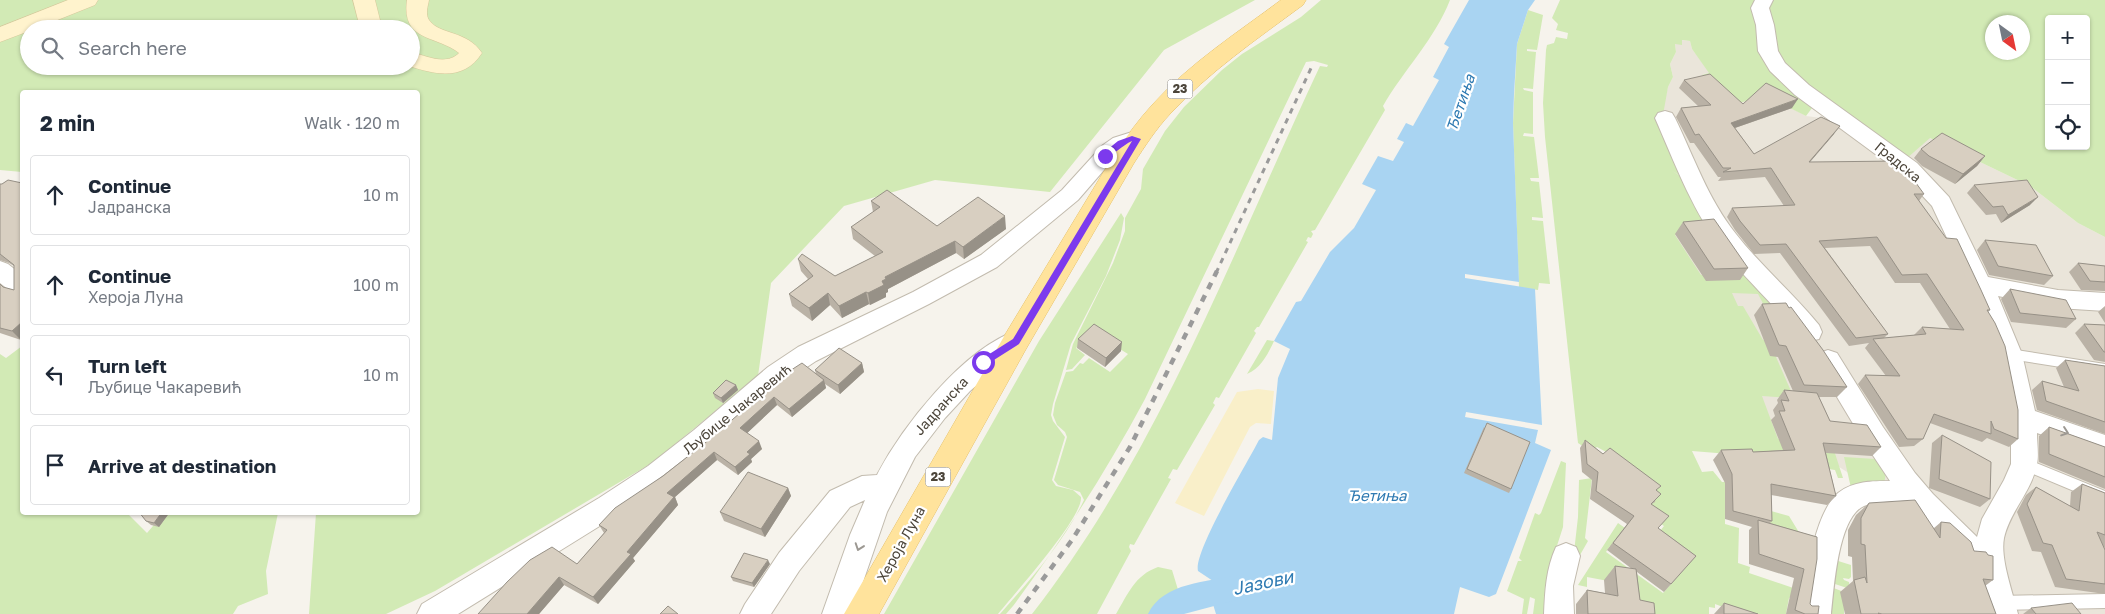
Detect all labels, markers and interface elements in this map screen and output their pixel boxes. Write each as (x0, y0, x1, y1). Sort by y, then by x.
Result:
north arrow (1985, 15, 2030, 60)
map controls (2045, 15, 2090, 150)
button: + (2045, 15, 2090, 60)
search box (20, 20, 420, 75)
icon: search (38, 34, 66, 62)
text: Search here (78, 36, 187, 59)
button: − (2045, 60, 2090, 105)
water label: Ђетиња (1442, 71, 1478, 134)
road number: 23 (1168, 80, 1192, 98)
button: locate (2045, 105, 2090, 150)
text: 2 min (40, 110, 95, 136)
text: Walk · 120 m (304, 113, 400, 133)
street label: Градска (1872, 138, 1925, 185)
route end (1094, 145, 1117, 168)
text: Continue (88, 174, 171, 197)
icon: ahead (41, 181, 69, 209)
text: 10 m (363, 185, 399, 205)
text: Јадранска (88, 197, 171, 217)
text: Continue (88, 264, 171, 287)
icon: ahead (41, 271, 69, 299)
text: 100 m (353, 275, 399, 295)
text: Хероја Луна (88, 287, 184, 307)
route start (972, 351, 995, 374)
text: Turn left (88, 354, 167, 377)
street label: Љубице Чакаревић (679, 360, 794, 457)
icon: left (41, 361, 69, 389)
text: 10 m (363, 365, 399, 385)
street label: Јадранска (910, 373, 971, 438)
text: Љубице Чакаревић (88, 377, 241, 397)
one-way arrow (2060, 426, 2068, 436)
icon: arrive (41, 451, 69, 479)
text: Arrive at destination (88, 454, 276, 477)
road number: 23 (926, 468, 950, 487)
water label: Ђетиња (1347, 486, 1407, 504)
street label: Хероја Луна (873, 503, 928, 584)
one-way arrow (855, 543, 865, 551)
water label: Јазови (1230, 565, 1296, 599)

